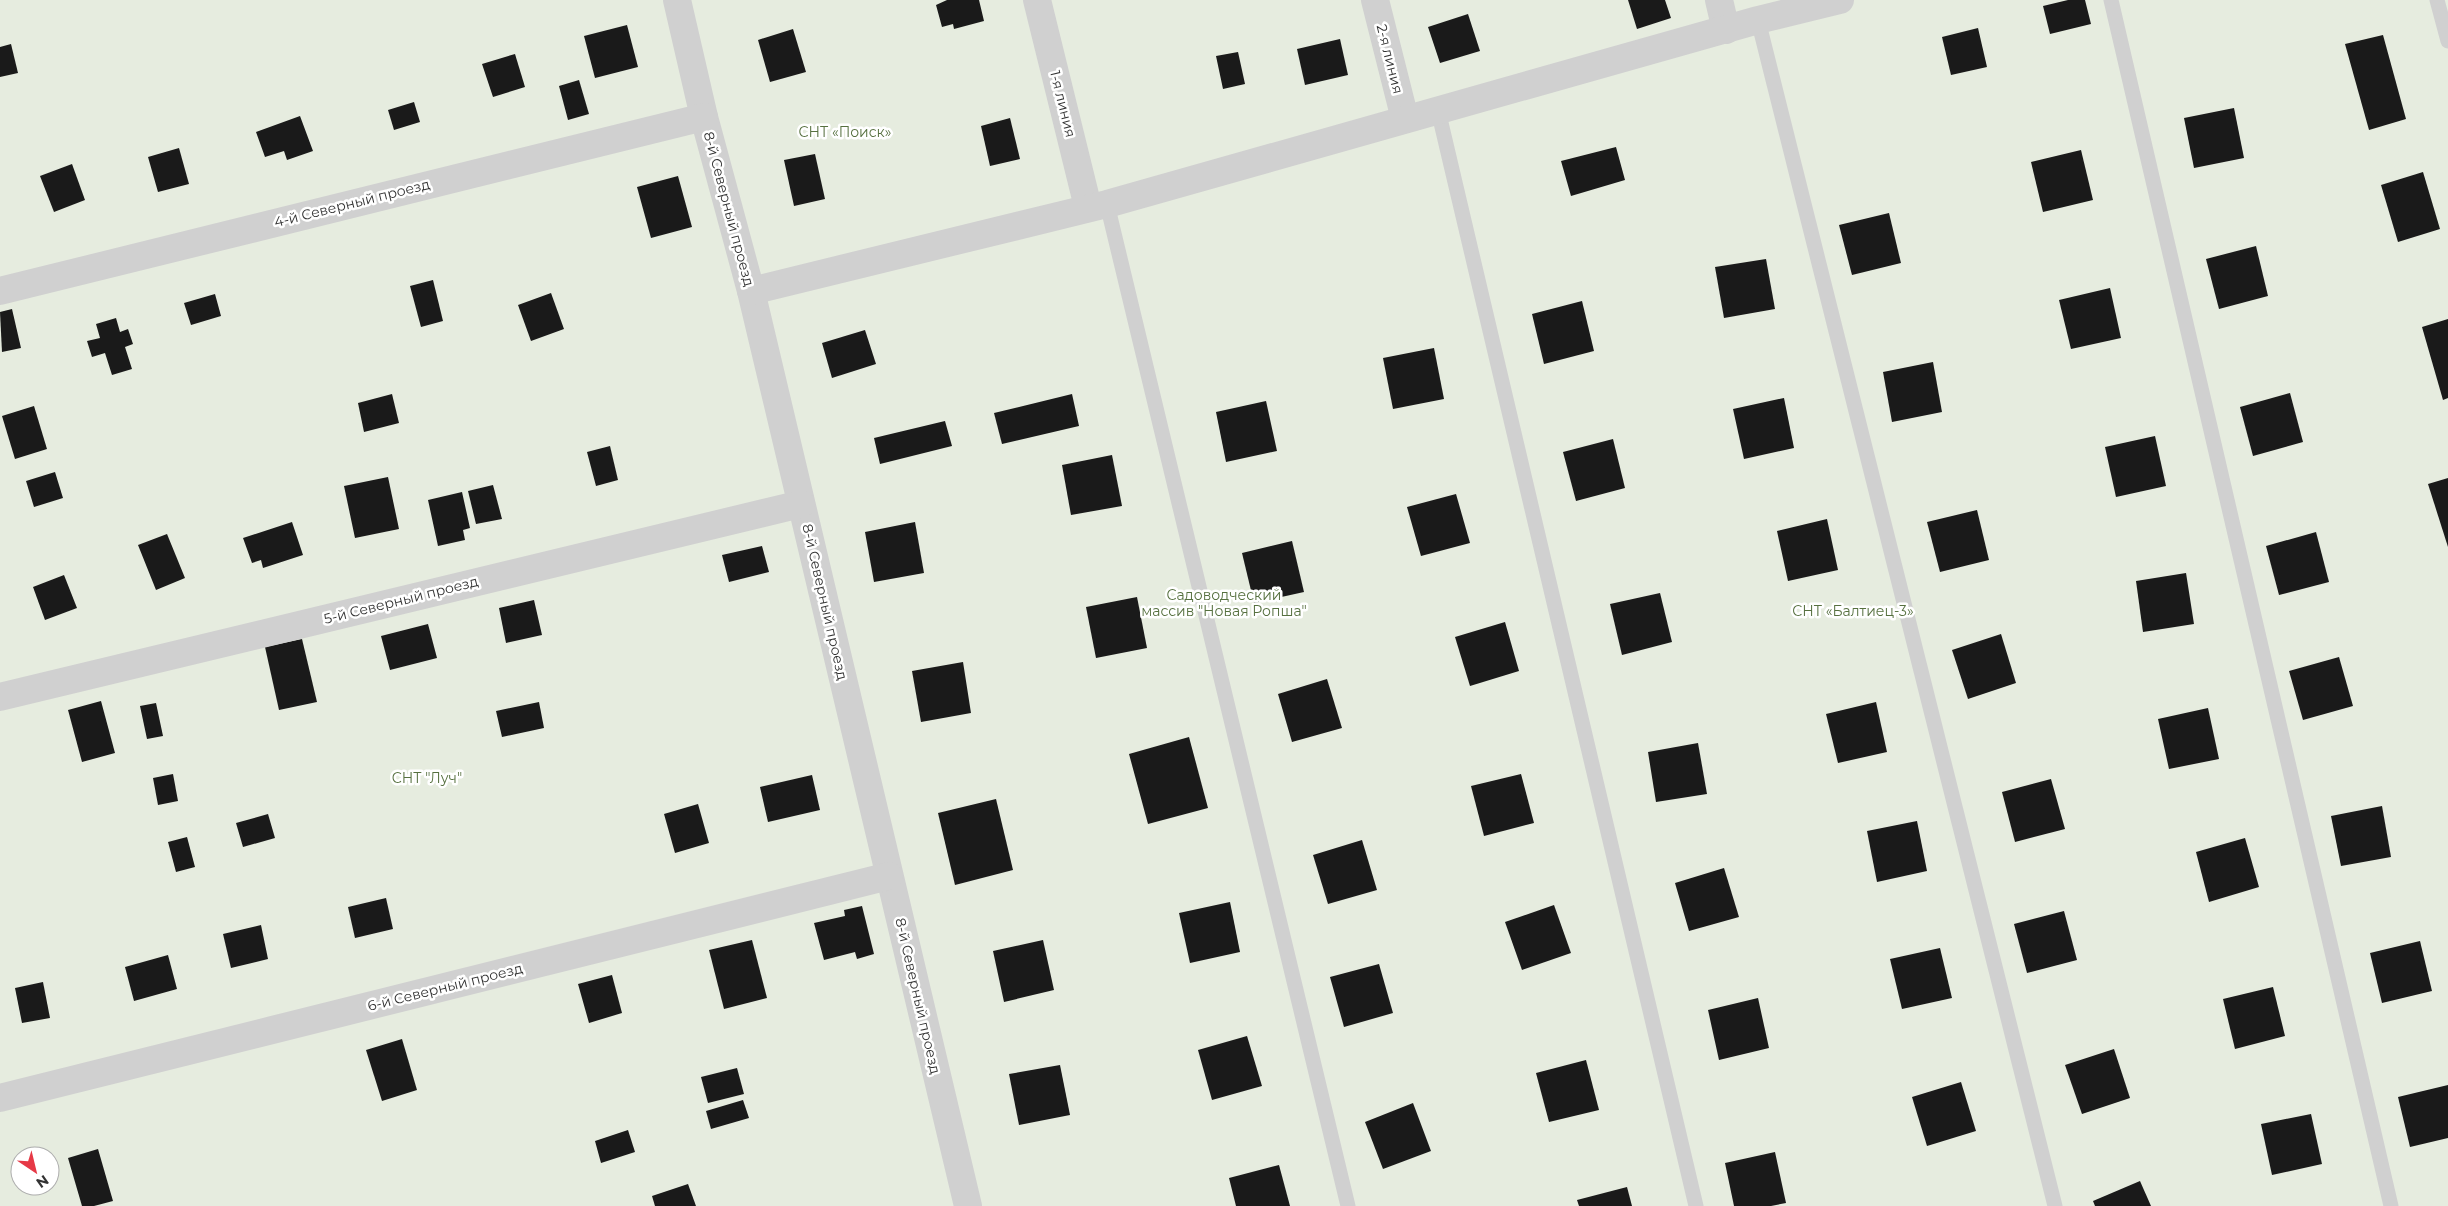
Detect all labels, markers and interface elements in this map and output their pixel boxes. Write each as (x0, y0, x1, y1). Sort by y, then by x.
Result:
street label: 2-я линия (1373, 22, 1407, 96)
street label: 1-я линия (1046, 69, 1080, 139)
park label: СНТ «Поиск» (799, 123, 891, 141)
street label: 8-й Северный проезд (700, 130, 758, 288)
street label: 4-й Северный проезд (272, 175, 432, 231)
street label: 8-й Северный проезд (798, 522, 852, 682)
street label: 5-й Северный проезд (322, 572, 480, 628)
park label: Садоводческий массив "Новая Ропша" (1141, 586, 1307, 620)
park label: СНТ «Балтиец-3» (1792, 602, 1914, 620)
park label: СНТ "Луч" (392, 769, 462, 787)
street label: 8-й Северный проезд (891, 916, 945, 1076)
street label: 6-й Северный проезд (366, 959, 524, 1015)
north arrow (10, 1146, 60, 1196)
text: N (33, 1171, 52, 1192)

